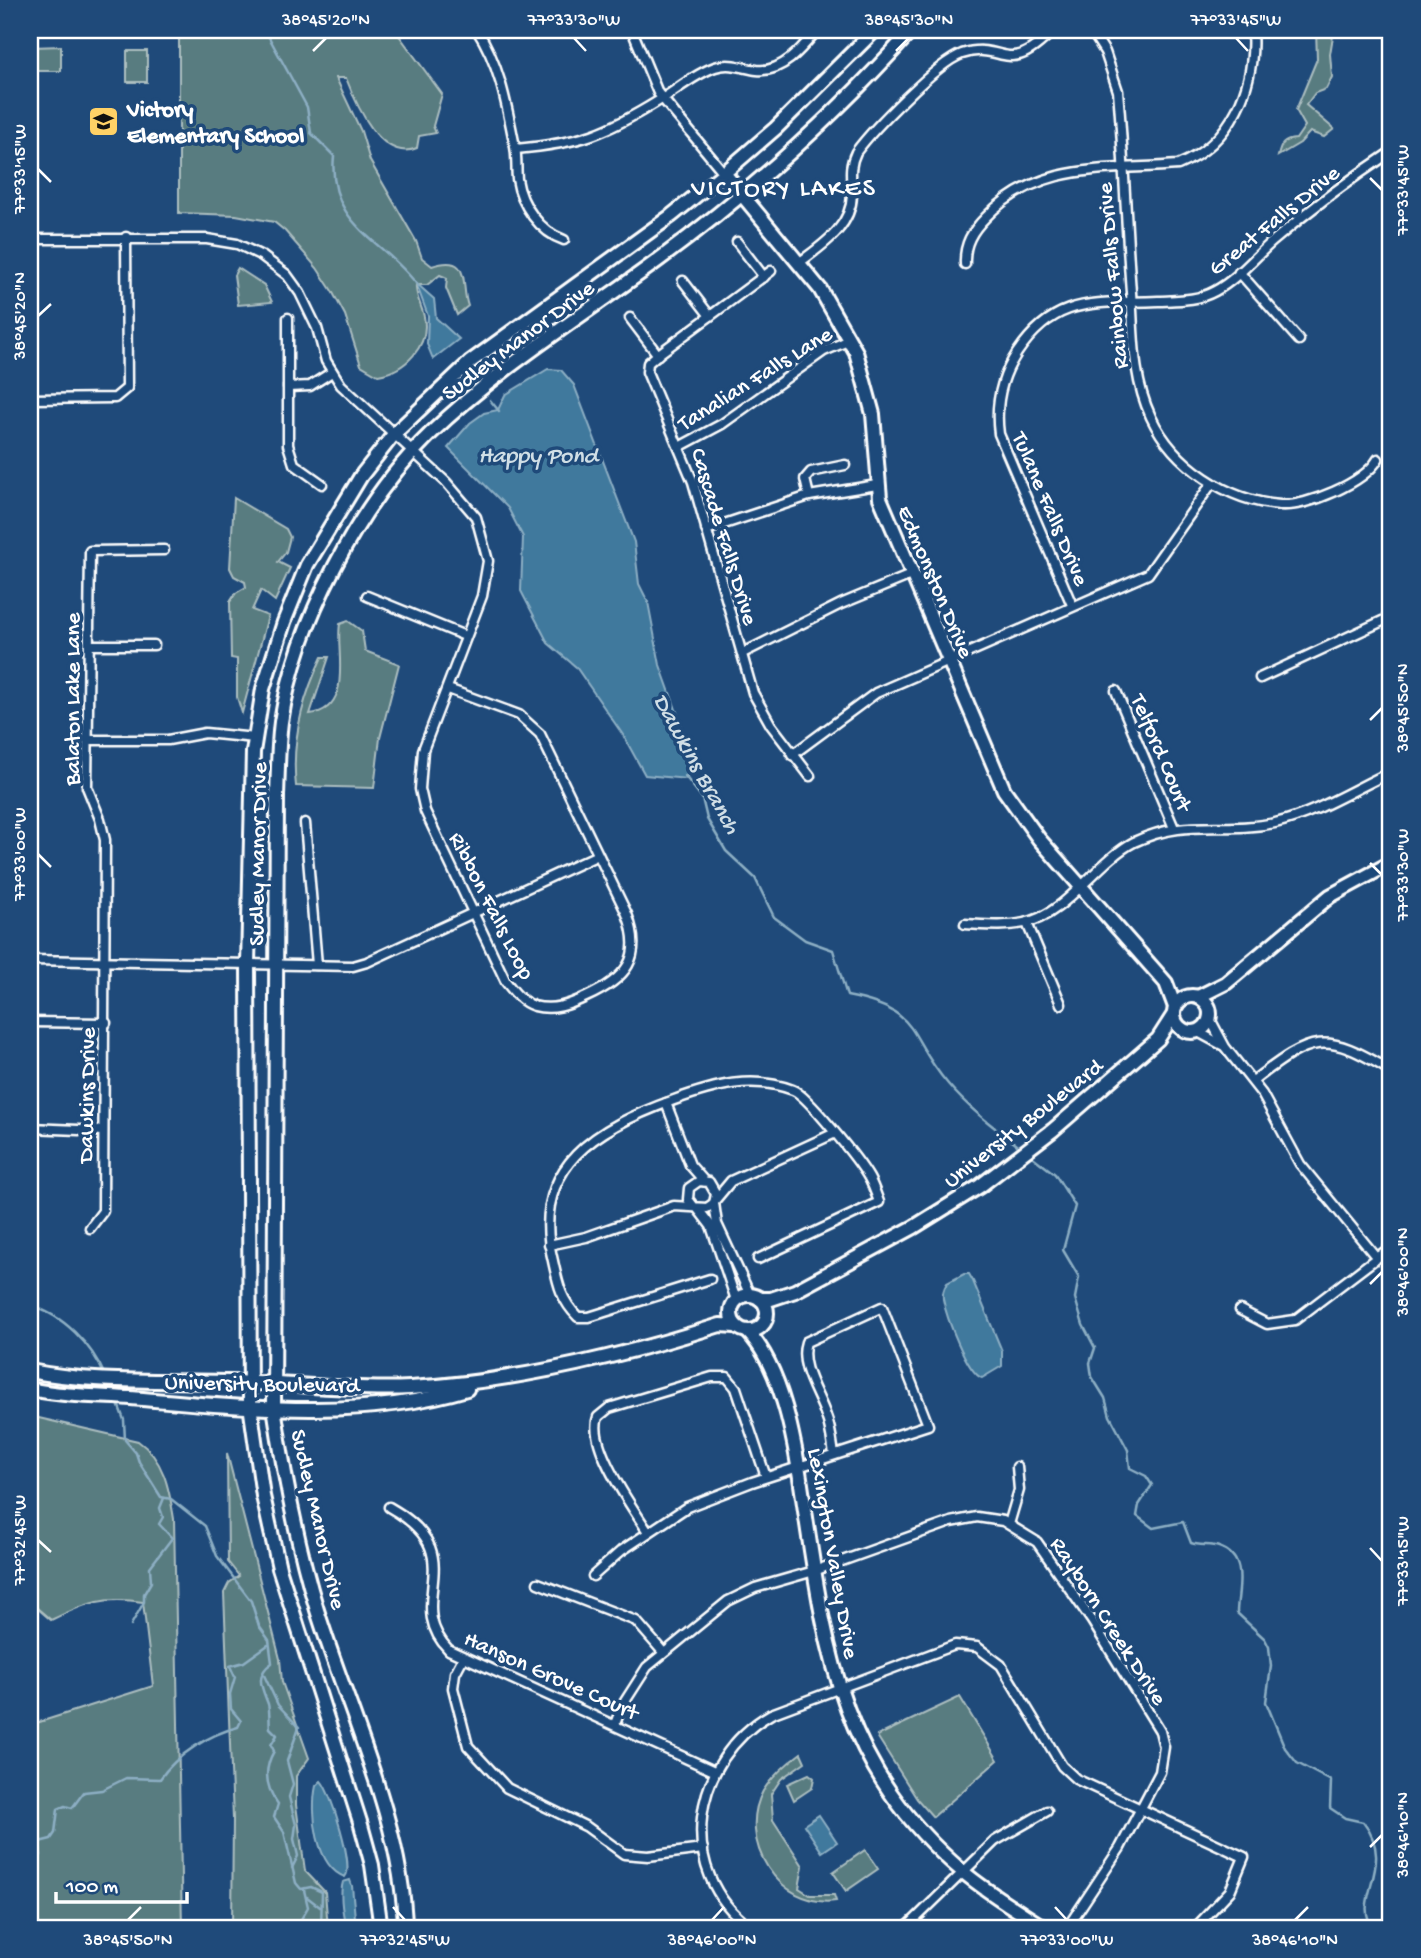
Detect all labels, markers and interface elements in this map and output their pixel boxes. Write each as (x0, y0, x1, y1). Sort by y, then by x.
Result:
text: 38°45'20"N (281, 11, 370, 32)
text: 77°33'30"W (527, 11, 620, 32)
text: 38°45'30"N (864, 11, 953, 32)
text: 77°33'45"W (1190, 11, 1281, 32)
place label: Victory Elementary School (126, 98, 304, 151)
school or university icon: Victory Elementary School (87, 104, 121, 138)
text: 77°33'15"W (11, 124, 32, 215)
text: 77°33'45"W (1394, 145, 1415, 236)
street label: Great Falls Drive (1204, 160, 1347, 283)
district label: VICTORY LAKES (690, 175, 877, 206)
street label: Rainbow Falls Drive (1093, 180, 1136, 370)
text: 38°45'20"N (11, 272, 32, 361)
street label: Sudley Manor Drive (438, 275, 602, 408)
street label: Tanalian Falls Lane (672, 321, 839, 439)
street label: Tulane Falls Drive (1003, 427, 1094, 591)
water label: Happy Pond (478, 443, 601, 472)
street label: Cascade Falls Drive (683, 445, 763, 630)
street label: Edmonston Drive (889, 502, 979, 664)
street label: Balaton Lake Lane (61, 611, 88, 786)
text: 38°45'50"N (1394, 664, 1415, 753)
water label: Dawkins Branch (644, 689, 746, 841)
street label: Telford Court (1122, 689, 1197, 817)
street label: Sudley Manor Drive (244, 761, 275, 946)
text: 77°33'00"W (11, 807, 32, 902)
street label: Ribbon Falls Loop (441, 828, 539, 985)
text: 77°33'30"W (1394, 829, 1415, 922)
street label: Dawkins Drive (74, 1026, 103, 1165)
street label: University Boulevard (939, 1053, 1110, 1195)
text: 38°46'00"N (1394, 1227, 1415, 1318)
street label: University Boulevard (164, 1370, 361, 1401)
street label: Sudley Manor Drive (283, 1427, 351, 1614)
street label: Lexington Valley Drive (800, 1446, 864, 1662)
text: 77°32'45"W (11, 1495, 32, 1586)
text: 77°33'15"W (1394, 1516, 1415, 1607)
street label: Rayborn Creek Drive (1043, 1533, 1172, 1712)
street label: Hanson Grove Court (459, 1627, 644, 1728)
text: 38°46'10"N (1394, 1792, 1415, 1879)
scale bar (56, 1860, 187, 1904)
text: 100 m (65, 1876, 118, 1901)
text: 38°45'50"N (83, 1931, 172, 1952)
text: 77°32'45"W (359, 1931, 450, 1952)
text: 38°46'00"N (666, 1931, 757, 1952)
text: 77°33'00"W (1019, 1931, 1114, 1952)
text: 38°46'10"N (1251, 1931, 1338, 1952)

